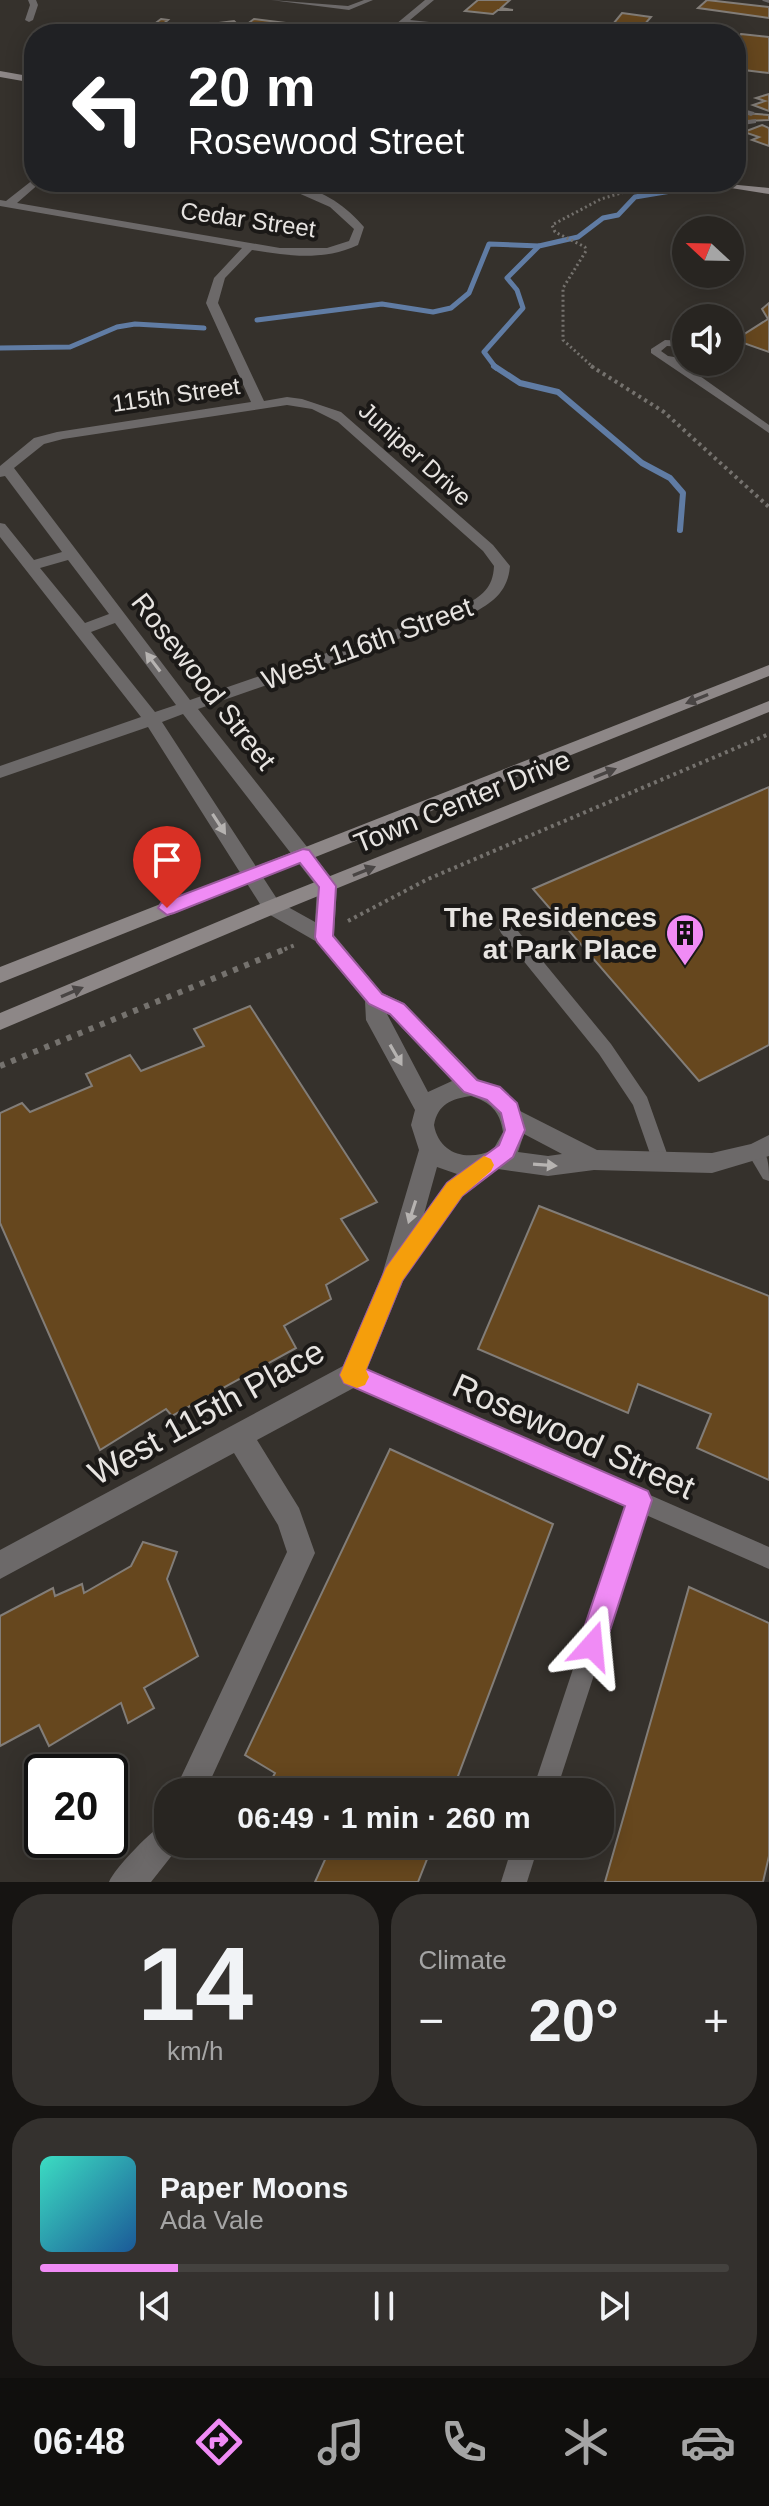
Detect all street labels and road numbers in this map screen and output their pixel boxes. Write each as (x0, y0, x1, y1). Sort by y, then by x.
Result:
street label: Cedar Street (179, 197, 318, 242)
street label: 115th Street (110, 372, 242, 417)
street label: Juniper Drive (354, 396, 477, 511)
street label: Rosewood Street (125, 587, 282, 776)
street label: West 116th Street (258, 591, 477, 696)
street label: Town Center Drive (350, 744, 575, 859)
street label: West 115th Place (82, 1332, 330, 1492)
street label: Rosewood Street (447, 1366, 701, 1507)

